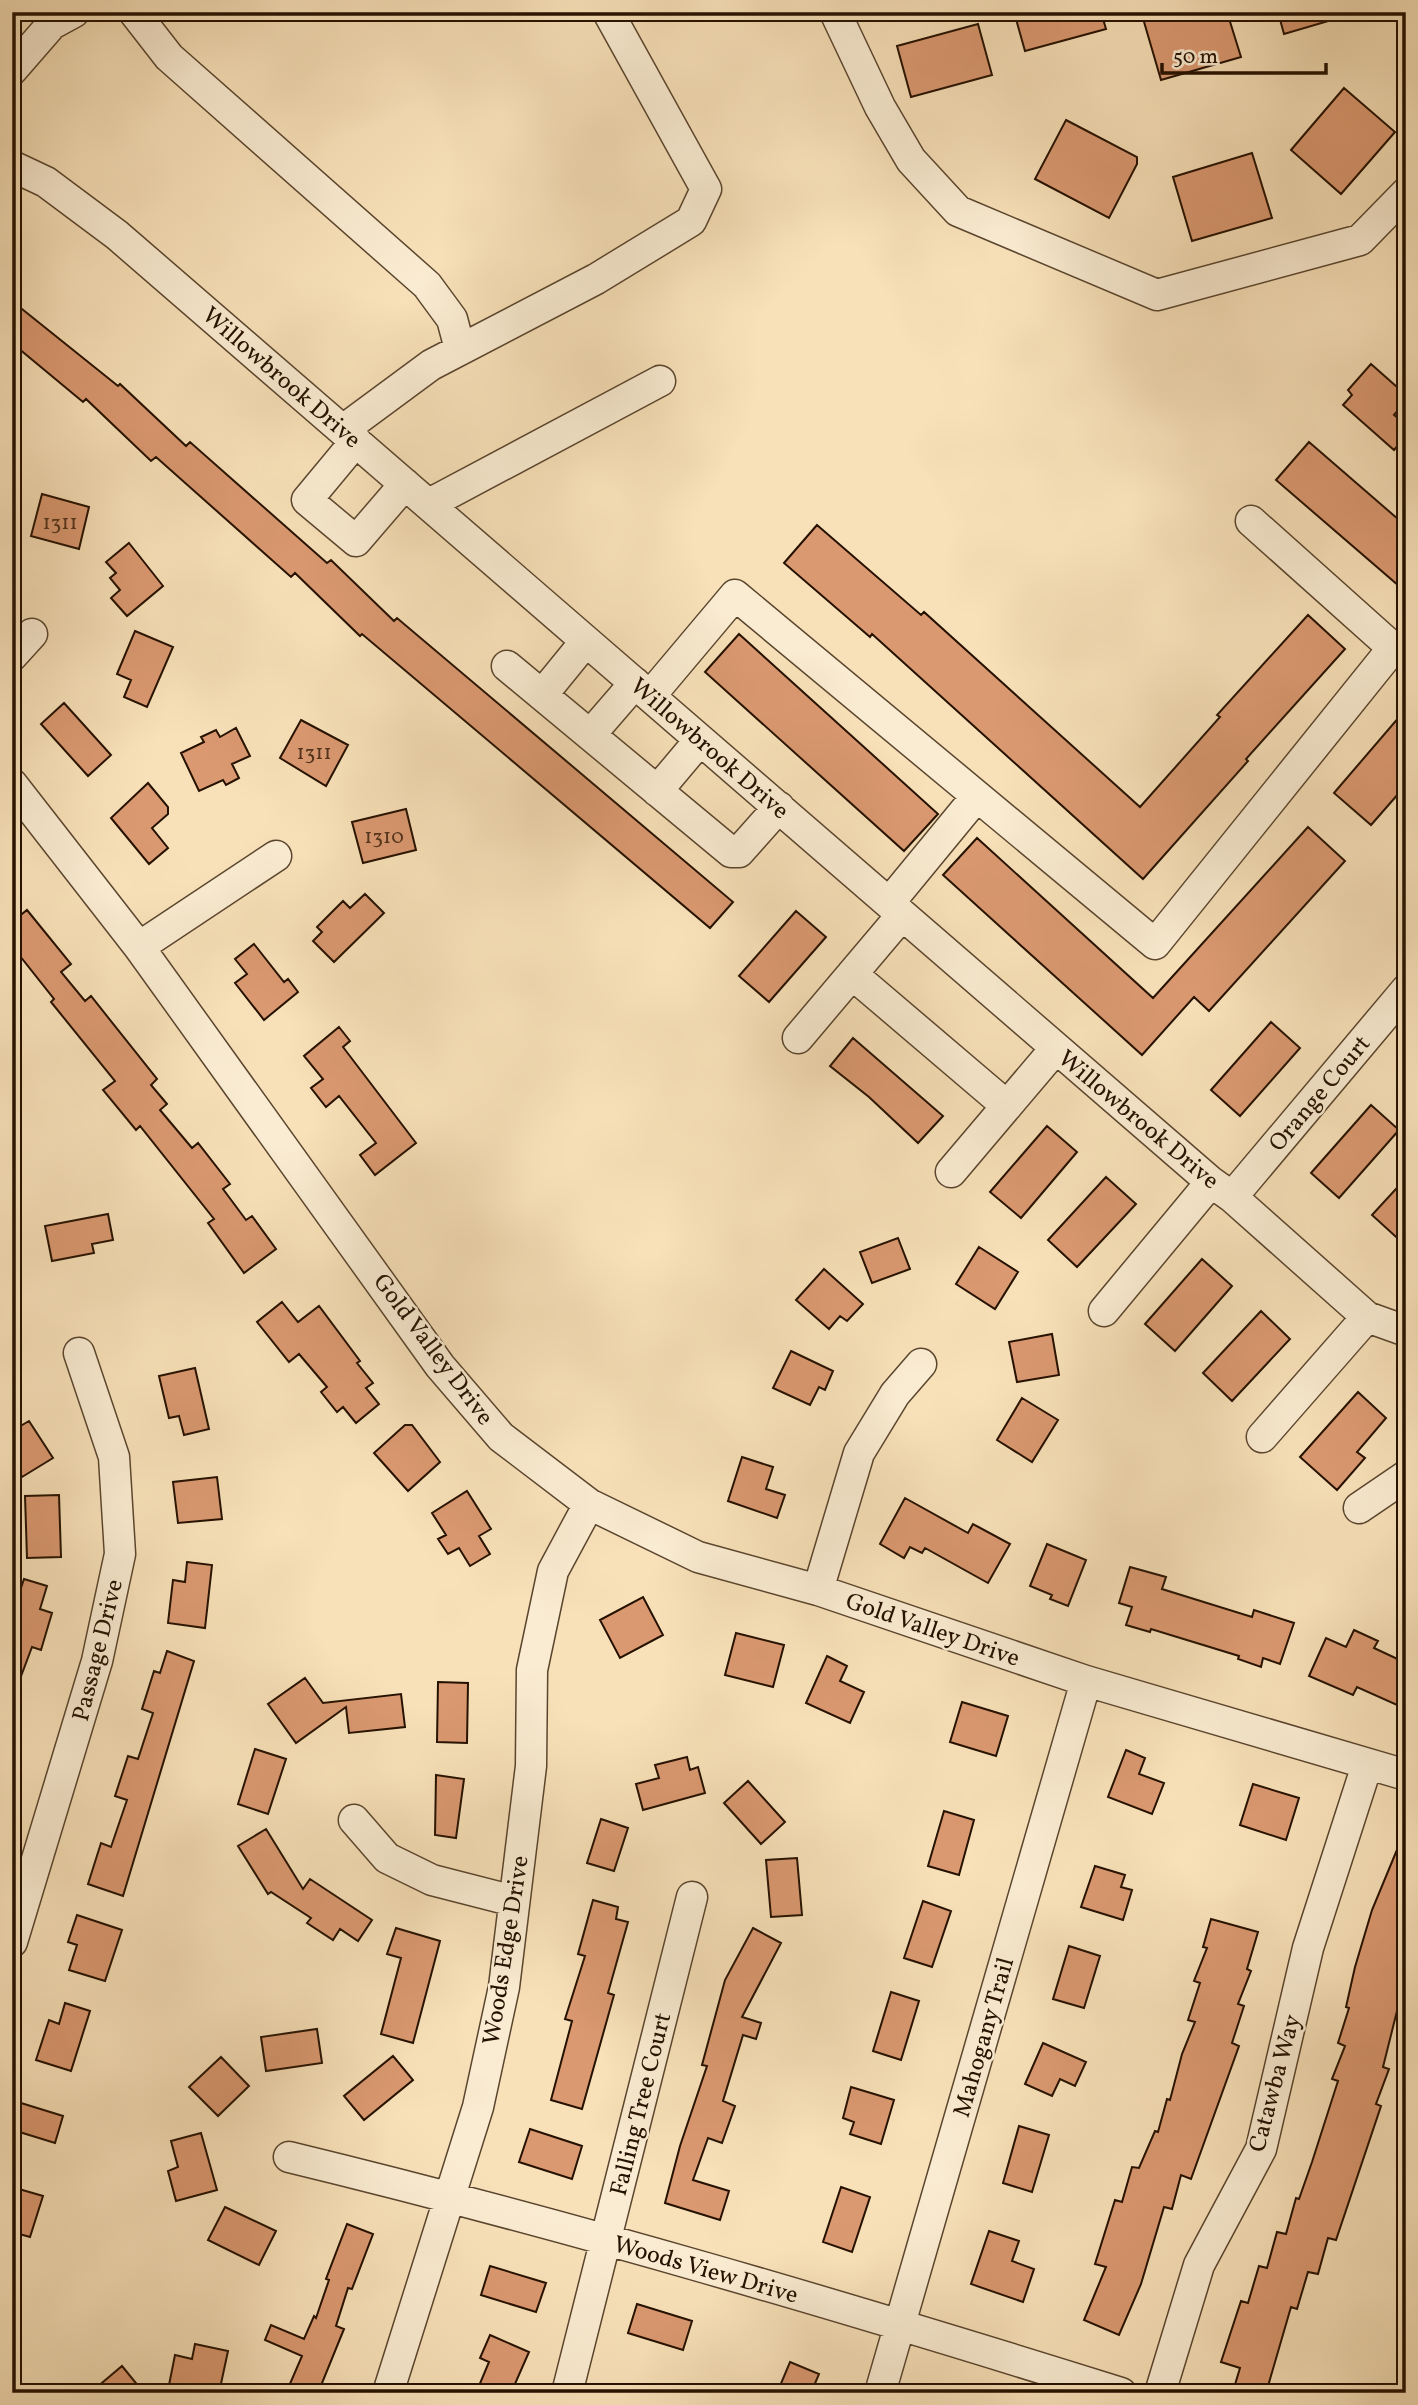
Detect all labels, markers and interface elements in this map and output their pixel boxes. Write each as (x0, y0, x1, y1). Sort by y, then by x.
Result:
scale bar (1162, 32, 1327, 76)
text: 50 m (1173, 43, 1218, 72)
street label: Willowbrook Drive (194, 300, 368, 457)
house number: 1311 (42, 509, 78, 538)
street label: Willowbrook Drive (622, 671, 796, 828)
house number: 1311 (296, 739, 332, 768)
house number: 1310 (364, 823, 404, 852)
street label: Orange Court (1262, 1029, 1379, 1160)
street label: Willowbrook Drive (1050, 1043, 1226, 1198)
street label: Gold Valley Drive (364, 1267, 501, 1433)
street label: Passage Drive (65, 1576, 133, 1725)
street label: Gold Valley Drive (841, 1585, 1024, 1677)
street label: Woods Edge Drive (475, 1853, 539, 2047)
street label: Mahogany Trail (946, 1954, 1024, 2121)
street label: Falling Tree Court (603, 2009, 681, 2200)
street label: Catawba Way (1241, 2011, 1311, 2156)
street label: Woods View Drive (609, 2228, 802, 2314)

